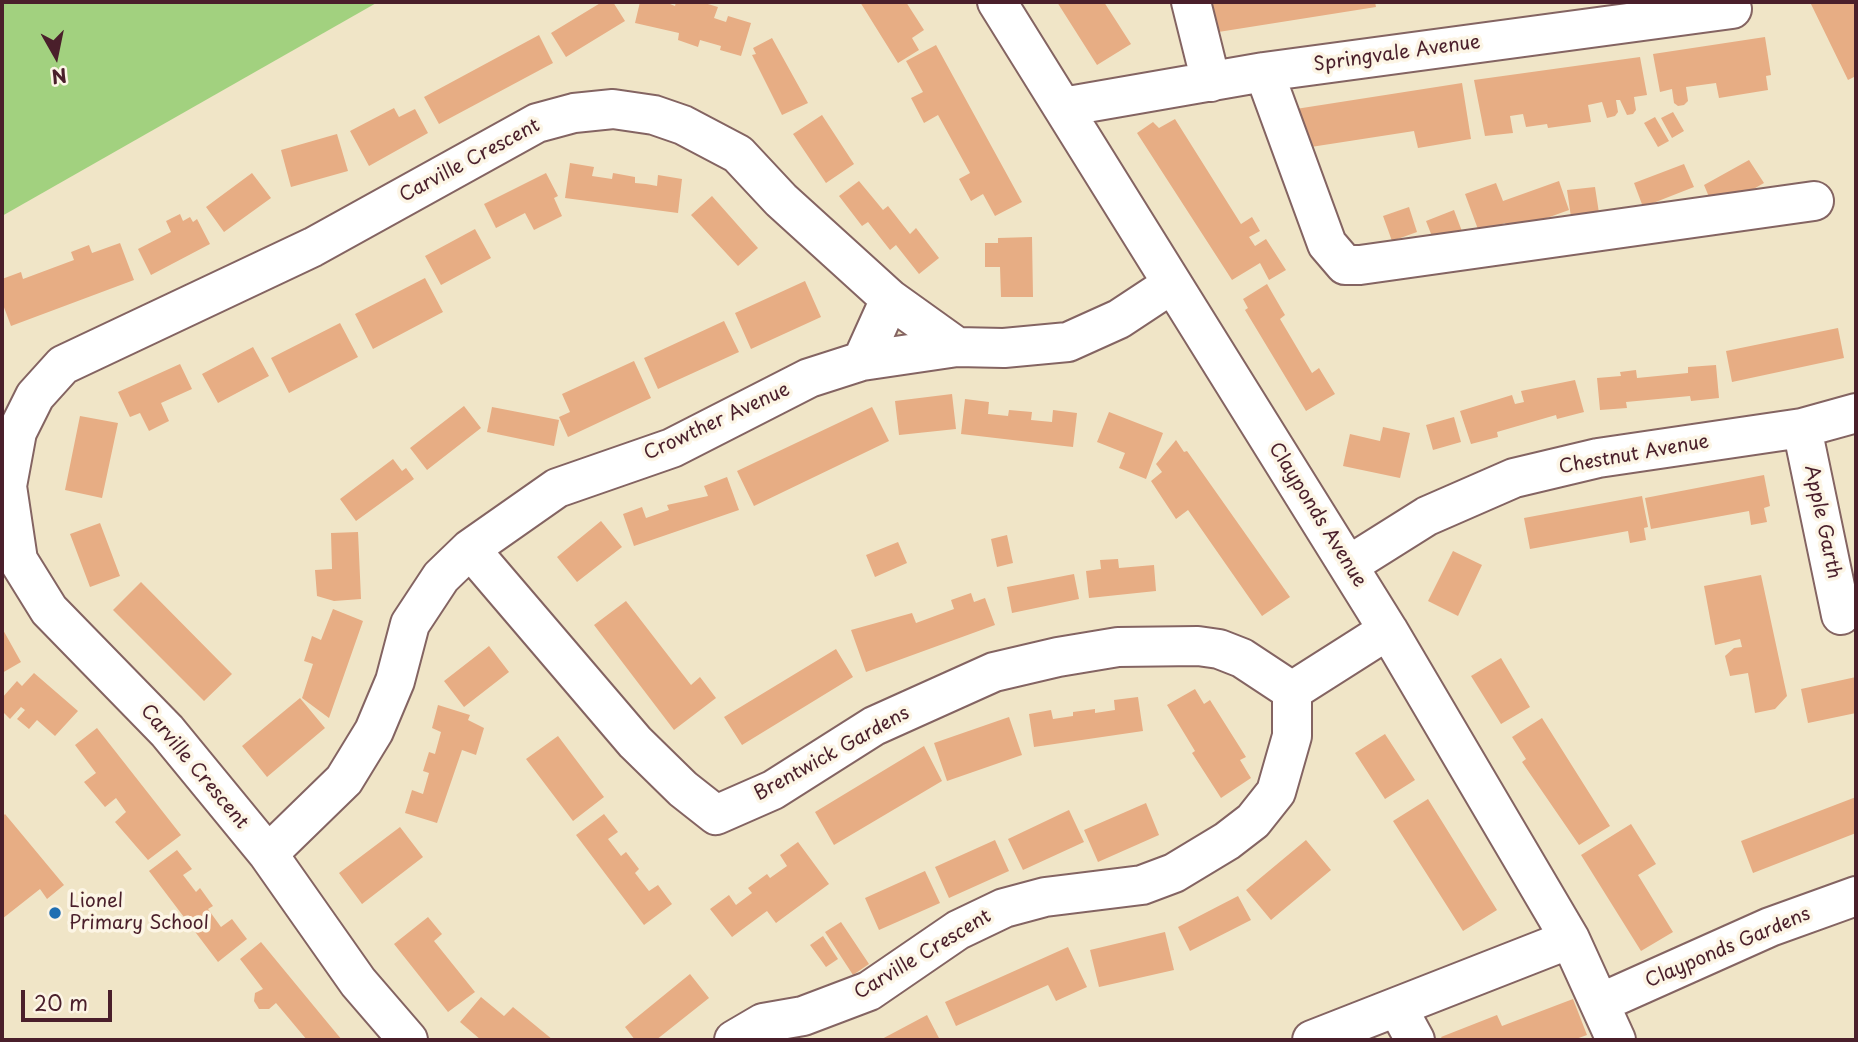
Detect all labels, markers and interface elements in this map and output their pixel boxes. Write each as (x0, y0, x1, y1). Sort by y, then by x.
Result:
north arrow (21, 21, 91, 91)
street label: Springvale Avenue (1312, 31, 1482, 77)
text: N (50, 62, 69, 92)
street label: Carville Crescent (396, 114, 544, 208)
street label: Crowther Avenue (641, 378, 793, 466)
street label: Chestnut Avenue (1557, 431, 1711, 479)
street label: Clayponds Avenue (1263, 438, 1371, 592)
street label: Apple Garth (1799, 463, 1845, 581)
street label: Carville Crescent (135, 700, 253, 834)
street label: Brentwick Gardens (751, 702, 913, 806)
place label: Lionel Primary School (69, 891, 209, 935)
street label: Clayponds Gardens (1642, 903, 1814, 993)
marker: Lionel Primary School (47, 905, 63, 921)
street label: Carville Crescent (850, 905, 996, 1005)
scale bar (24, 976, 116, 1020)
text: 20 m (34, 986, 88, 1018)

